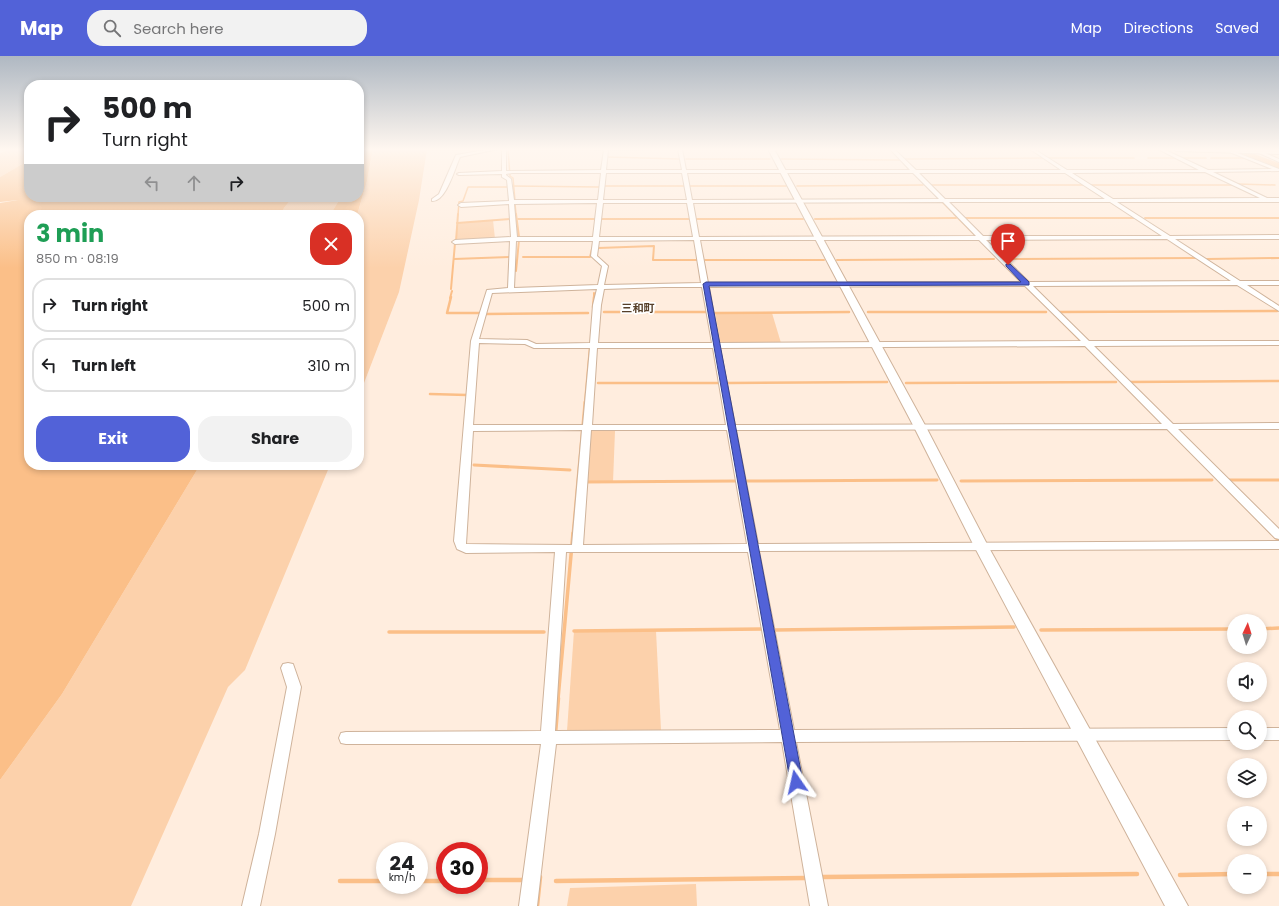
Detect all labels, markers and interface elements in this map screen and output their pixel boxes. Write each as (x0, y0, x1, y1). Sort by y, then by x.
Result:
search box (87, 10, 367, 46)
text: Map (20, 15, 63, 42)
icon: search (101, 17, 123, 39)
text: Search here (133, 18, 224, 39)
text: Map (1071, 18, 1102, 38)
text: Directions (1124, 18, 1193, 38)
text: Saved (1215, 18, 1259, 38)
text: 500 m (102, 89, 192, 128)
icon: right (36, 96, 88, 148)
text: Turn right (102, 127, 188, 152)
icon: left (141, 172, 163, 194)
icon: ahead (183, 172, 205, 194)
icon: right (225, 172, 247, 194)
text: 3 min (36, 217, 104, 250)
button: close (310, 223, 352, 265)
pin (991, 224, 1025, 265)
icon: arrive (997, 230, 1019, 252)
text: 850 m · 08:19 (36, 249, 119, 268)
icon: right (38, 294, 60, 316)
text: Turn right (72, 295, 148, 316)
text: 500 m (302, 295, 350, 316)
district label: 三和町 (622, 300, 655, 316)
icon: left (38, 354, 60, 376)
text: Turn left (72, 355, 136, 376)
text: 310 m (307, 355, 350, 376)
button: Exit (36, 416, 190, 462)
button: Share (198, 416, 352, 462)
north arrow (1227, 614, 1267, 654)
map controls (1227, 614, 1267, 894)
button: sound (1227, 662, 1267, 702)
button: search (1227, 710, 1267, 750)
button: layers (1227, 758, 1267, 798)
position arrow (775, 761, 817, 803)
button: + (1227, 806, 1267, 846)
speed limit sign: 30 (436, 842, 488, 894)
text: 24 (390, 849, 414, 877)
button: − (1227, 854, 1267, 894)
text: km/h (389, 870, 415, 885)

